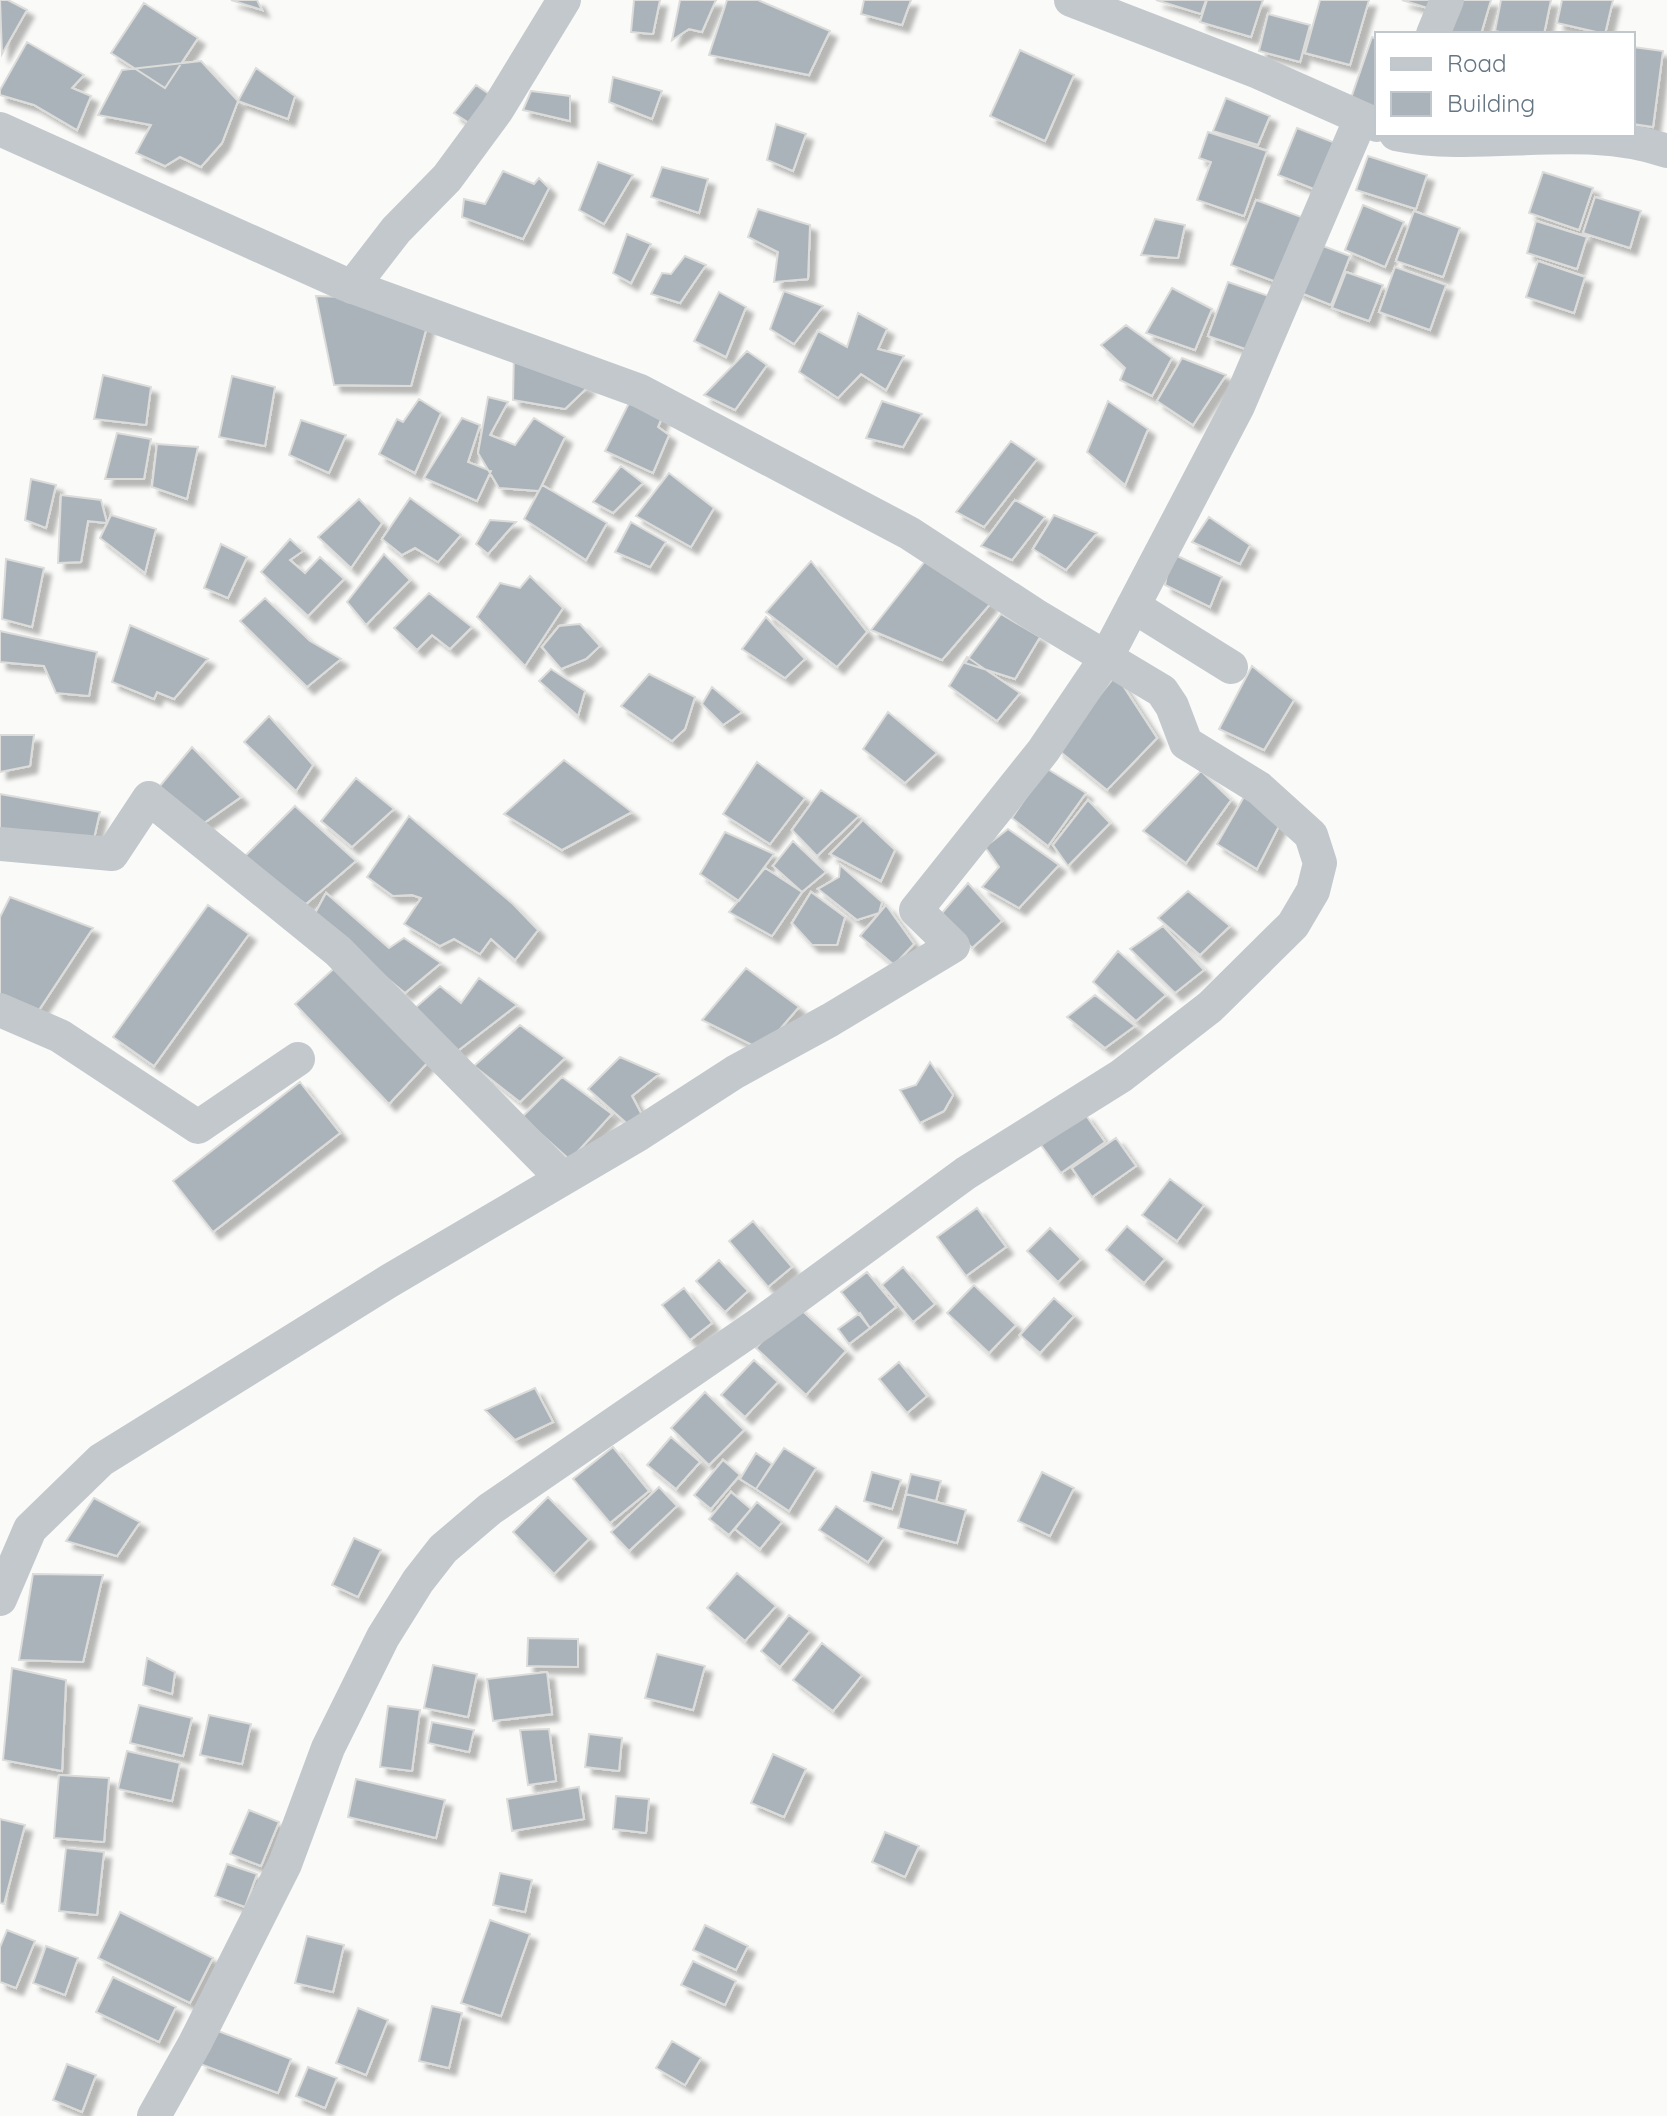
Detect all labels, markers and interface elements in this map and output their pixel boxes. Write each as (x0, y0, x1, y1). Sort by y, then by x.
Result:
legend (1375, 32, 1635, 136)
text: Road (1447, 48, 1507, 78)
text: Building (1447, 88, 1535, 118)

